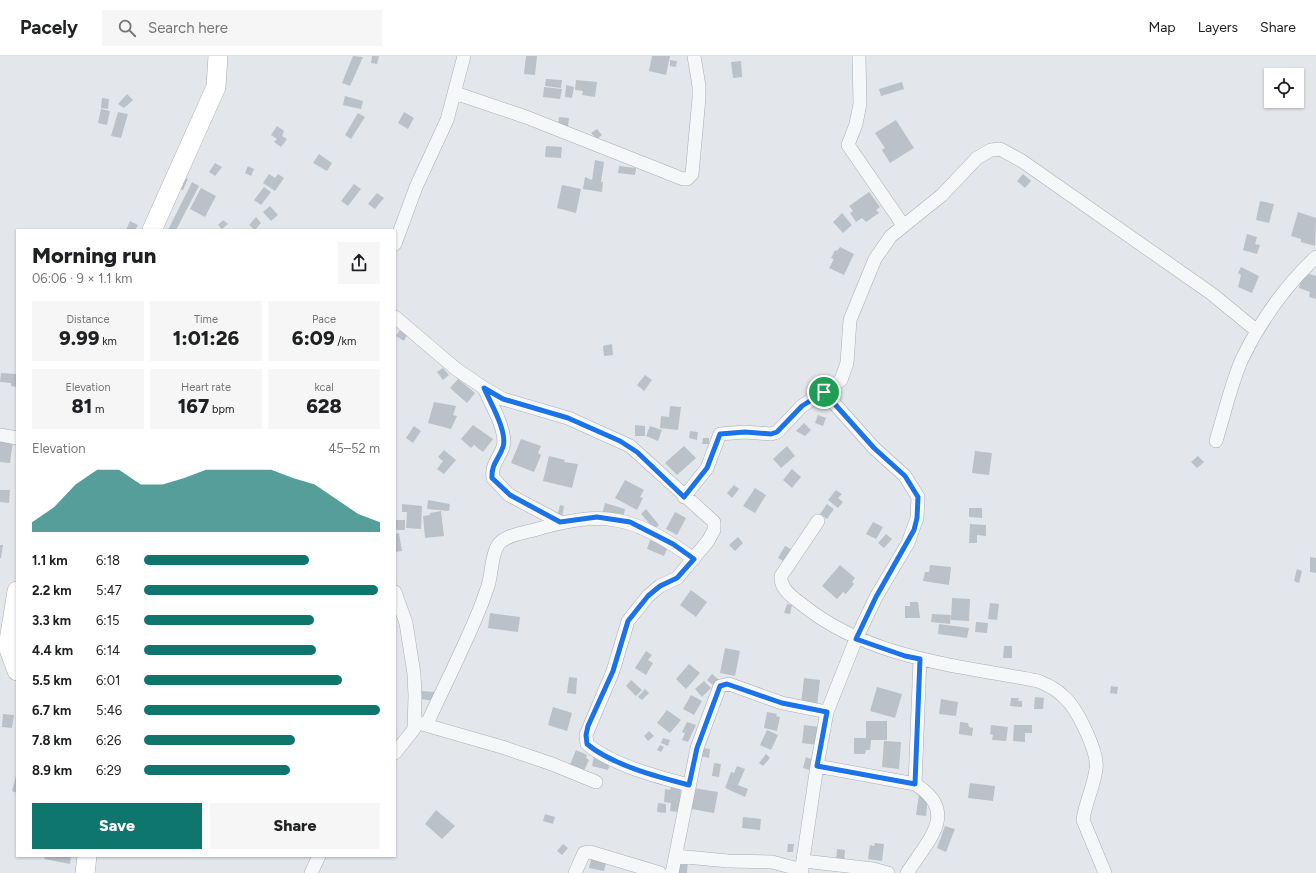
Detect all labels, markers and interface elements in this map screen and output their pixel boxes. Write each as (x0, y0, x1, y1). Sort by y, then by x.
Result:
search box (102, 10, 382, 46)
text: Pacely (20, 16, 78, 39)
icon: search (116, 17, 138, 39)
text: Search here (148, 19, 228, 37)
text: Map (1148, 19, 1176, 36)
text: Layers (1198, 19, 1238, 36)
text: Share (1260, 19, 1296, 36)
map controls (1264, 68, 1304, 108)
button: locate (1264, 68, 1304, 108)
text: Morning run (32, 242, 156, 269)
button: share (338, 242, 380, 284)
text: 06:06 · 9 × 1.1 km (32, 271, 132, 286)
text: Distance (66, 313, 110, 326)
text: Time (194, 313, 218, 326)
text: Pace (312, 313, 336, 326)
text: 9.99 (59, 326, 100, 350)
text: 1:01:26 (173, 326, 239, 350)
text: 6:09 (292, 326, 335, 350)
text: km (100, 335, 117, 348)
text: /km (335, 335, 356, 348)
pin (807, 375, 841, 409)
text: Elevation (65, 381, 111, 394)
text: Heart rate (181, 381, 231, 394)
text: kcal (314, 381, 334, 394)
icon: arrive (813, 381, 835, 403)
text: 81 (72, 394, 92, 418)
text: 167 (178, 394, 209, 418)
text: 628 (306, 394, 342, 418)
text: m (92, 403, 104, 416)
text: bpm (209, 403, 234, 416)
text: Elevation (32, 441, 85, 456)
text: 45–52 m (328, 441, 380, 456)
text: 1.1 km (32, 553, 68, 568)
text: 6:18 (96, 553, 120, 568)
text: 2.2 km (32, 583, 72, 598)
text: 5:47 (96, 583, 122, 598)
text: 3.3 km (32, 613, 71, 628)
text: 6:15 (96, 613, 120, 628)
text: 4.4 km (32, 643, 73, 658)
text: 6:14 (96, 643, 120, 658)
text: 5.5 km (32, 673, 72, 688)
text: 6:01 (96, 673, 120, 688)
text: 6.7 km (32, 703, 71, 718)
text: 5:46 (96, 703, 122, 718)
text: 7.8 km (32, 733, 72, 748)
text: 6:26 (96, 733, 121, 748)
text: 8.9 km (32, 763, 72, 778)
text: 6:29 (96, 763, 121, 778)
button: Save (32, 803, 202, 849)
button: Share (210, 803, 380, 849)

